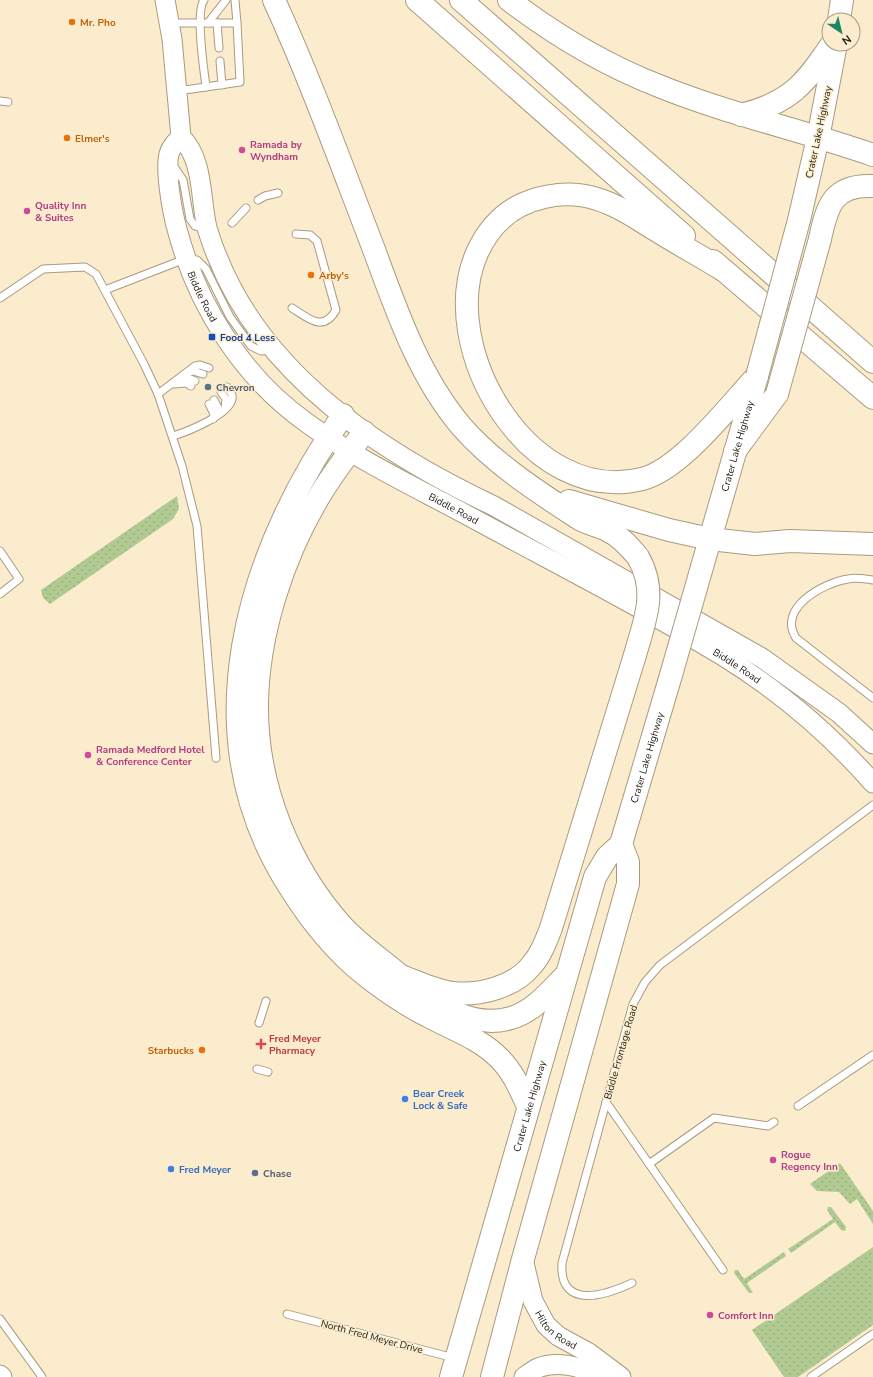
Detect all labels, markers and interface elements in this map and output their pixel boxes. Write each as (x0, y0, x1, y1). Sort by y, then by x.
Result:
north arrow (821, 12, 861, 52)
place label: Mr. Pho (80, 16, 116, 30)
marker: Mr. Pho (67, 17, 77, 27)
text: N (839, 31, 854, 48)
street label: Crater Lake Highway (802, 84, 836, 180)
place label: Elmer's (75, 132, 110, 146)
marker: Elmer's (62, 133, 72, 143)
place label: Ramada by Wyndham (250, 138, 303, 164)
marker: Ramada by Wyndham (237, 145, 247, 155)
place label: Quality Inn & Suites (35, 199, 86, 225)
marker: Quality Inn & Suites (22, 206, 32, 216)
street label: Biddle Road (184, 269, 220, 325)
place label: Arby's (319, 269, 349, 283)
marker: Arby's (306, 270, 316, 280)
place label: Food 4 Less (220, 331, 275, 345)
marker: Food 4 Less (207, 332, 217, 342)
place label: Chevron (216, 381, 255, 395)
marker: Chevron (203, 382, 213, 392)
street label: Crater Lake Highway (718, 398, 758, 493)
street label: Biddle Road (426, 490, 481, 528)
street label: Biddle Road (710, 645, 763, 687)
street label: Crater Lake Highway (627, 710, 668, 805)
place label: Ramada Medford Hotel & Conference Center (96, 743, 205, 769)
marker: Ramada Medford Hotel & Conference Center (83, 750, 93, 760)
street label: Biddle Frontage Road (601, 1003, 641, 1101)
place label: Fred Meyer Pharmacy (269, 1032, 321, 1058)
marker: Fred Meyer Pharmacy (256, 1039, 266, 1049)
place label: Starbucks (148, 1044, 194, 1058)
marker: Starbucks (197, 1045, 207, 1055)
street label: Crater Lake Highway (510, 1058, 550, 1154)
place label: Bear Creek Lock & Safe (413, 1087, 468, 1113)
marker: Bear Creek Lock & Safe (400, 1094, 410, 1104)
place label: Rogue Regency Inn (781, 1148, 838, 1174)
marker: Rogue Regency Inn (768, 1155, 778, 1165)
place label: Fred Meyer (179, 1163, 231, 1177)
marker: Fred Meyer (166, 1164, 176, 1174)
place label: Chase (263, 1167, 292, 1181)
marker: Chase (250, 1168, 260, 1178)
street label: Hilton Road (531, 1308, 579, 1353)
place label: Comfort Inn (718, 1309, 774, 1323)
marker: Comfort Inn (705, 1310, 715, 1320)
street label: North Fred Meyer Drive (319, 1317, 424, 1357)

